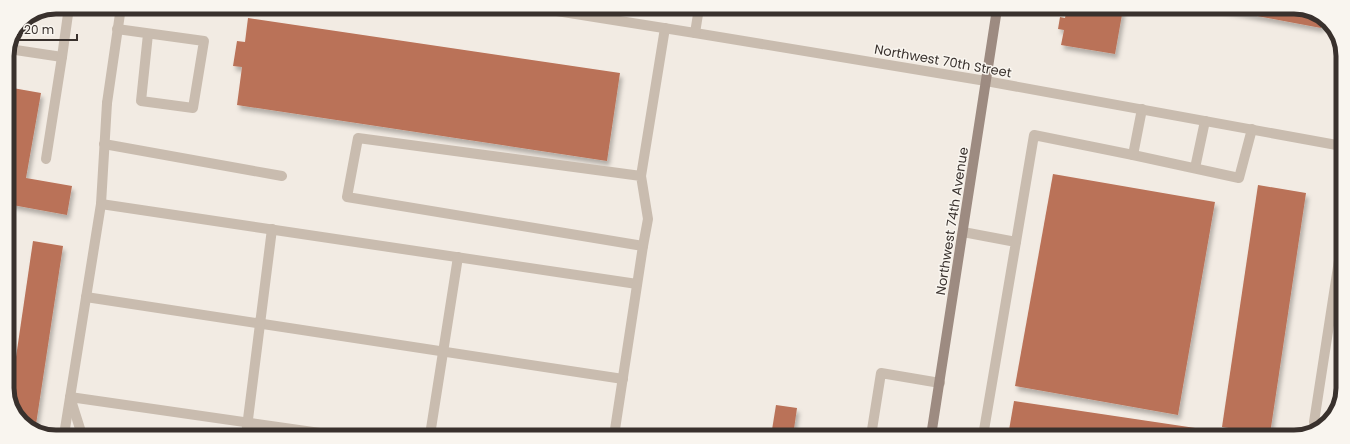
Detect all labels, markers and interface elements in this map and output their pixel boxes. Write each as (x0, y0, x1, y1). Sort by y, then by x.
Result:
scale bar (18, 16, 77, 42)
text: 20 m (24, 21, 54, 38)
street label: Northwest 70th Street (873, 40, 1013, 82)
street label: Northwest 74th Avenue (931, 146, 973, 296)

